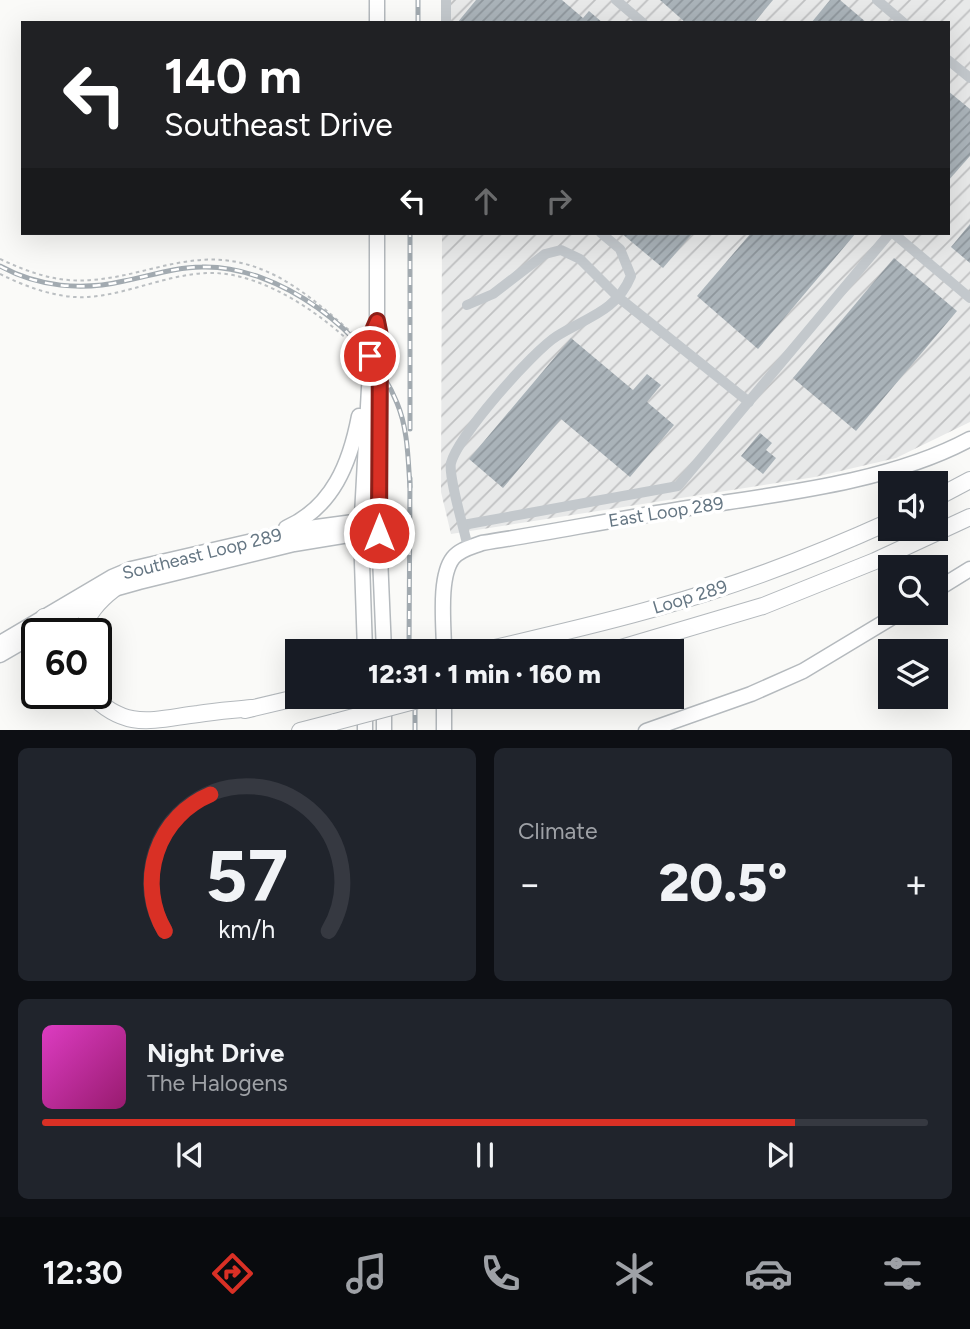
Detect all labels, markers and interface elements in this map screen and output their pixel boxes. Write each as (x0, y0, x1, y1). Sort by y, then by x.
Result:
text: 140 m (164, 46, 302, 105)
icon: left (49, 49, 140, 140)
text: Southeast Drive (164, 106, 393, 144)
icon: left (394, 182, 432, 220)
icon: ahead (467, 182, 505, 220)
icon: right (540, 182, 578, 220)
pin (340, 326, 400, 386)
icon: arrive (351, 337, 389, 375)
map controls (878, 471, 948, 709)
button: sound (878, 471, 948, 541)
street label: East Loop 289 (607, 492, 725, 532)
position arrow (342, 496, 416, 570)
street label: Southeast Loop 289 (120, 524, 284, 584)
button: search (878, 555, 948, 625)
street label: Loop 289 (650, 575, 730, 619)
speed limit sign: 60 (21, 618, 112, 709)
button: layers (878, 639, 948, 709)
text: 12:31 · 1 min · 160 m (368, 658, 601, 690)
text: Climate (518, 817, 597, 845)
text: 57 (206, 832, 288, 919)
text: 20.5° (659, 852, 787, 914)
text: − (518, 861, 542, 907)
text: + (904, 861, 928, 907)
text: km/h (218, 913, 276, 943)
text: Night Drive (147, 1037, 284, 1069)
text: The Halogens (147, 1069, 288, 1097)
icon: previous (171, 1136, 209, 1174)
icon: pause (466, 1136, 504, 1174)
icon: next (761, 1136, 799, 1174)
icon: directions (208, 1249, 257, 1298)
icon: music (342, 1249, 391, 1298)
icon: phone (476, 1249, 525, 1298)
icon: climate (610, 1249, 659, 1298)
icon: car (744, 1249, 793, 1298)
icon: filters (878, 1249, 927, 1298)
text: 12:30 (43, 1254, 123, 1292)

